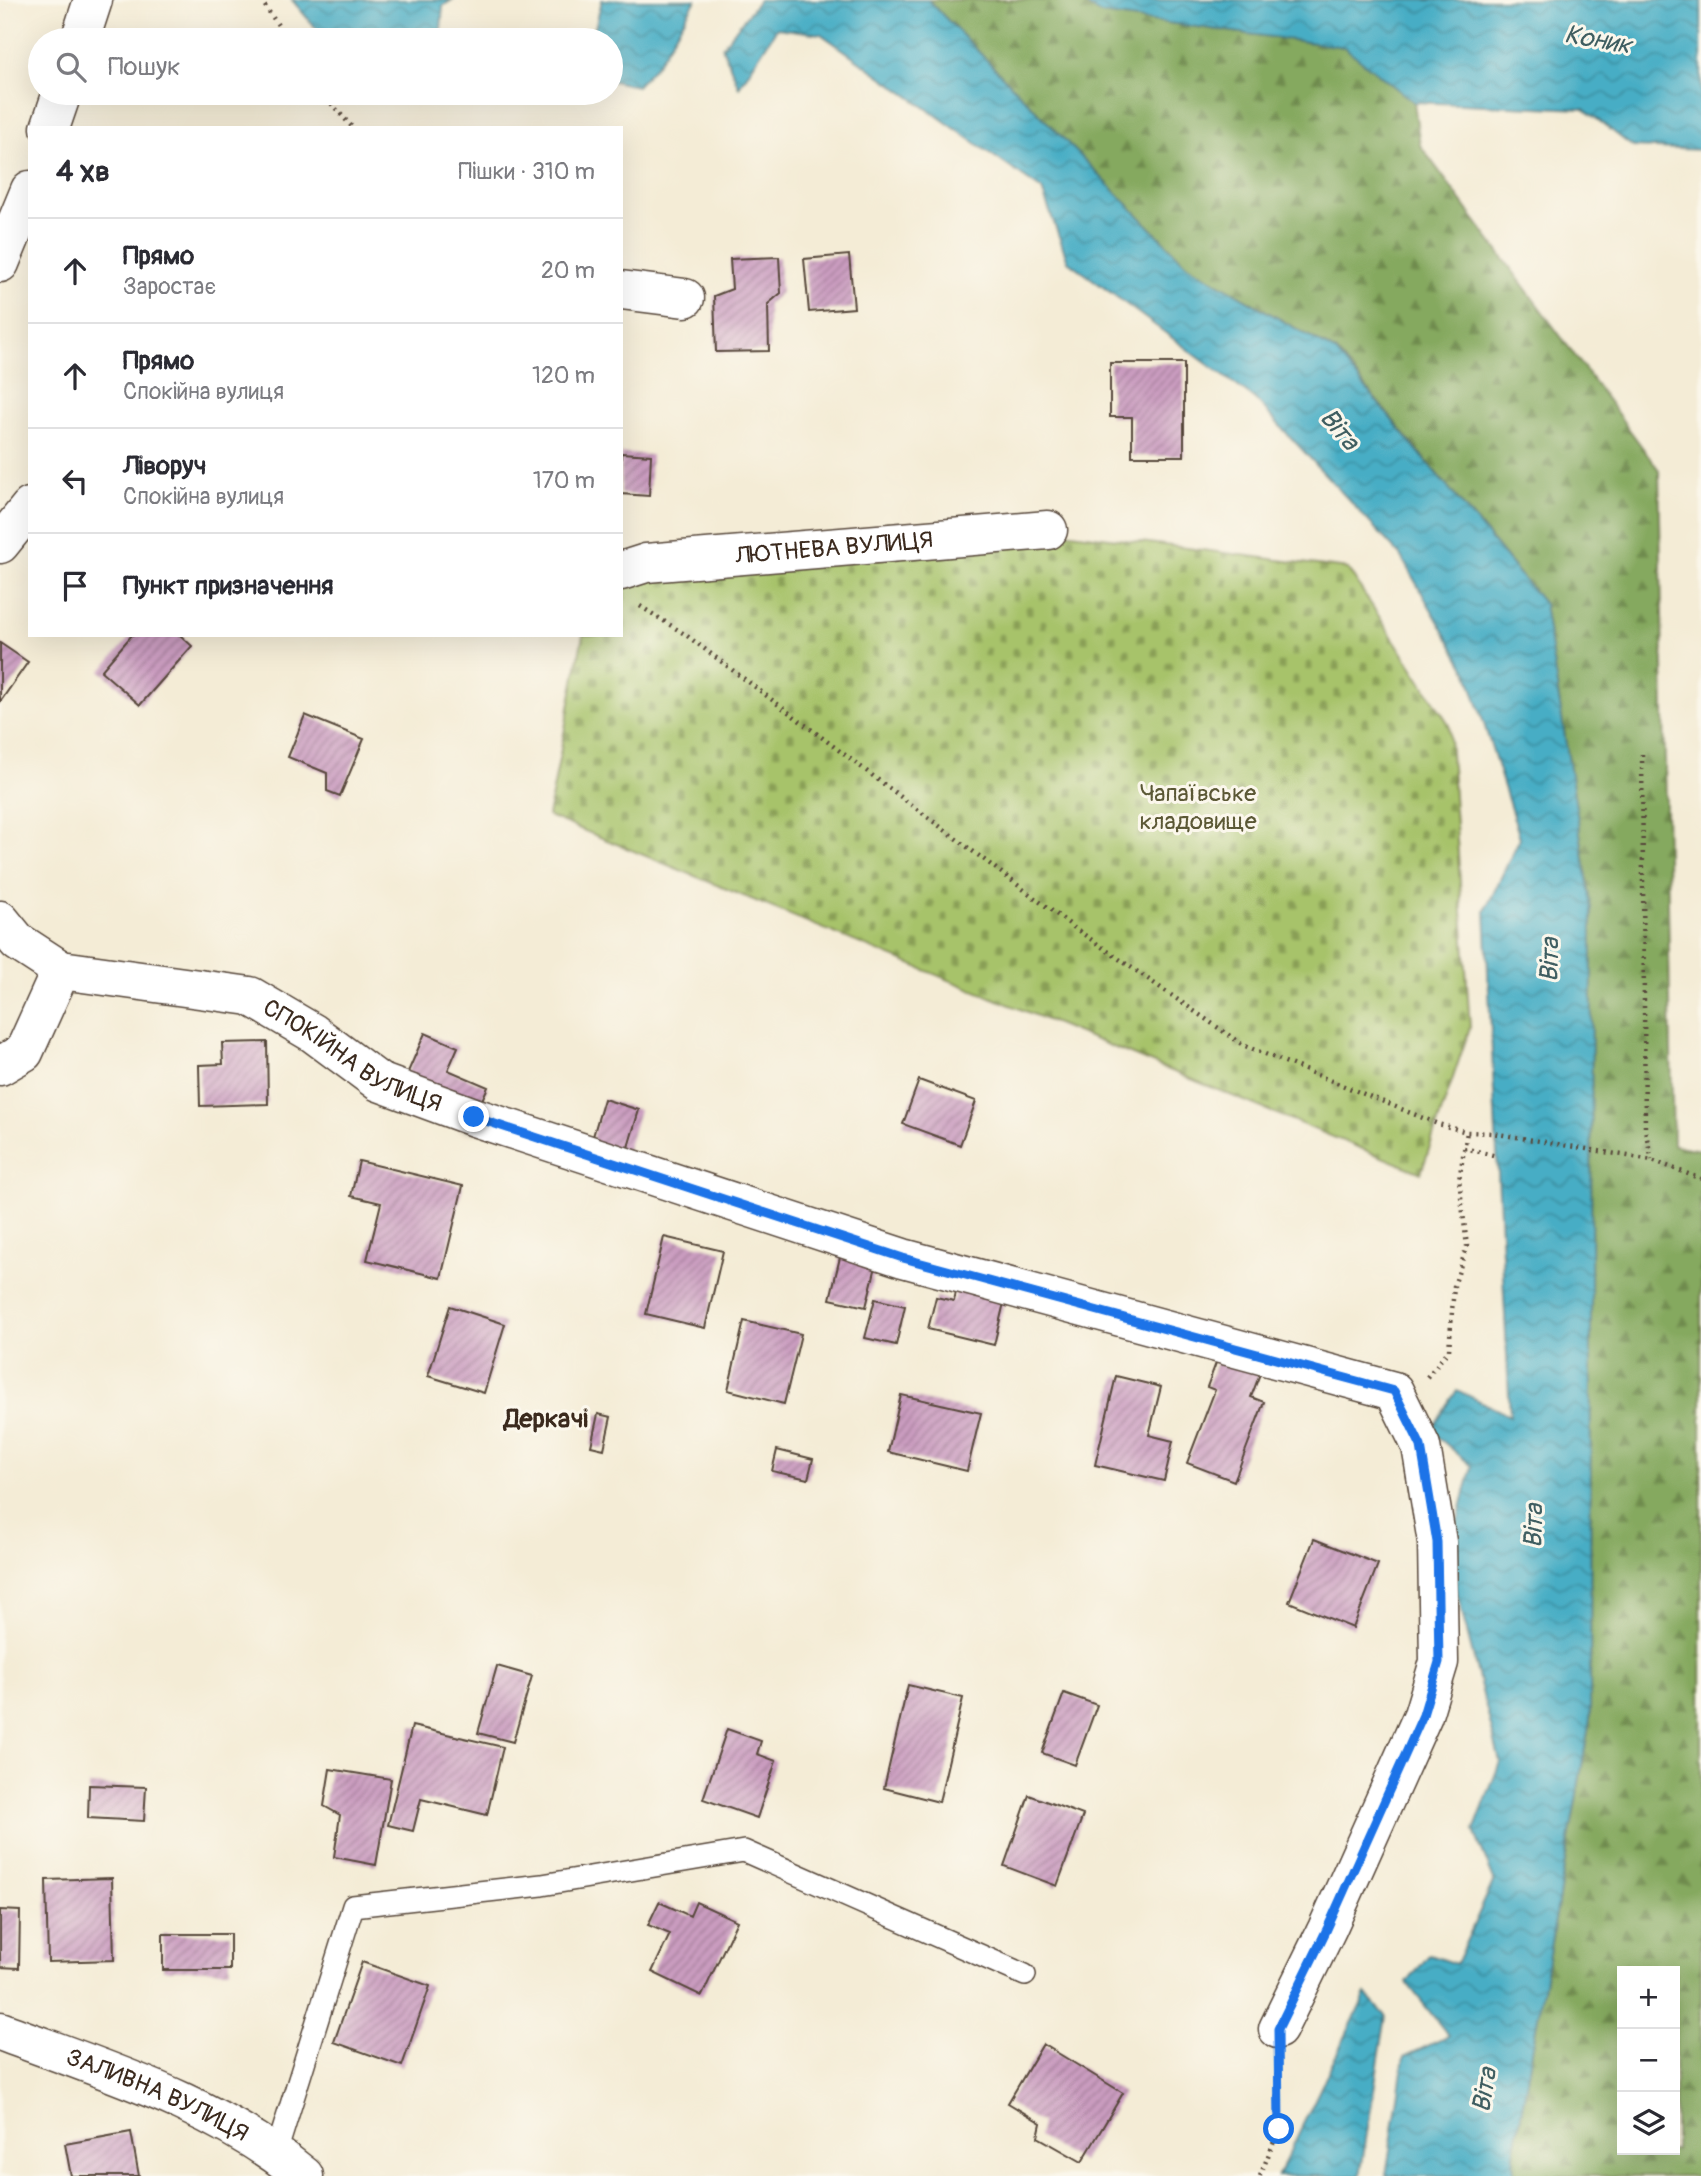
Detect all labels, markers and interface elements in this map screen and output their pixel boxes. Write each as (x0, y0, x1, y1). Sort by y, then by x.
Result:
water label: Коник (1562, 18, 1636, 62)
search box (28, 28, 623, 105)
icon: search (52, 48, 90, 86)
text: Пошук (108, 51, 181, 83)
text: 4 хв (56, 153, 110, 190)
text: Пішки · 310 m (458, 157, 595, 186)
text: Прямо (123, 240, 194, 272)
icon: ahead (56, 252, 94, 290)
text: 20 m (541, 256, 595, 285)
text: Заростає (123, 272, 217, 301)
text: Прямо (123, 345, 194, 377)
icon: ahead (56, 357, 94, 395)
text: 120 m (532, 361, 595, 390)
text: Спокійна вулиця (123, 377, 284, 406)
water label: Віта (1313, 402, 1367, 458)
text: Ліворуч (123, 450, 207, 482)
icon: left (56, 462, 94, 500)
text: 170 m (533, 466, 595, 495)
text: Спокійна вулиця (123, 482, 284, 511)
street label: ЛЮТНЕВА ВУЛИЦЯ (733, 525, 934, 571)
icon: arrive (56, 567, 94, 605)
text: Пункт призначення (123, 570, 334, 602)
park label: Чапаївське кладовище (1139, 779, 1257, 836)
water label: Віта (1533, 935, 1567, 983)
street label: СПОКІЙНА ВУЛИЦЯ (258, 993, 446, 1119)
route end (458, 1101, 489, 1132)
district label: Деркачі (502, 1403, 588, 1435)
water label: Віта (1517, 1501, 1551, 1549)
map controls (1617, 1966, 1680, 2155)
button: + (1617, 1966, 1680, 2029)
button: − (1617, 2029, 1680, 2092)
street label: ЗАЛИВНА ВУЛИЦЯ (62, 2043, 254, 2148)
water label: Віта (1465, 2064, 1505, 2115)
button: layers (1617, 2092, 1680, 2155)
route start (1263, 2113, 1294, 2144)

